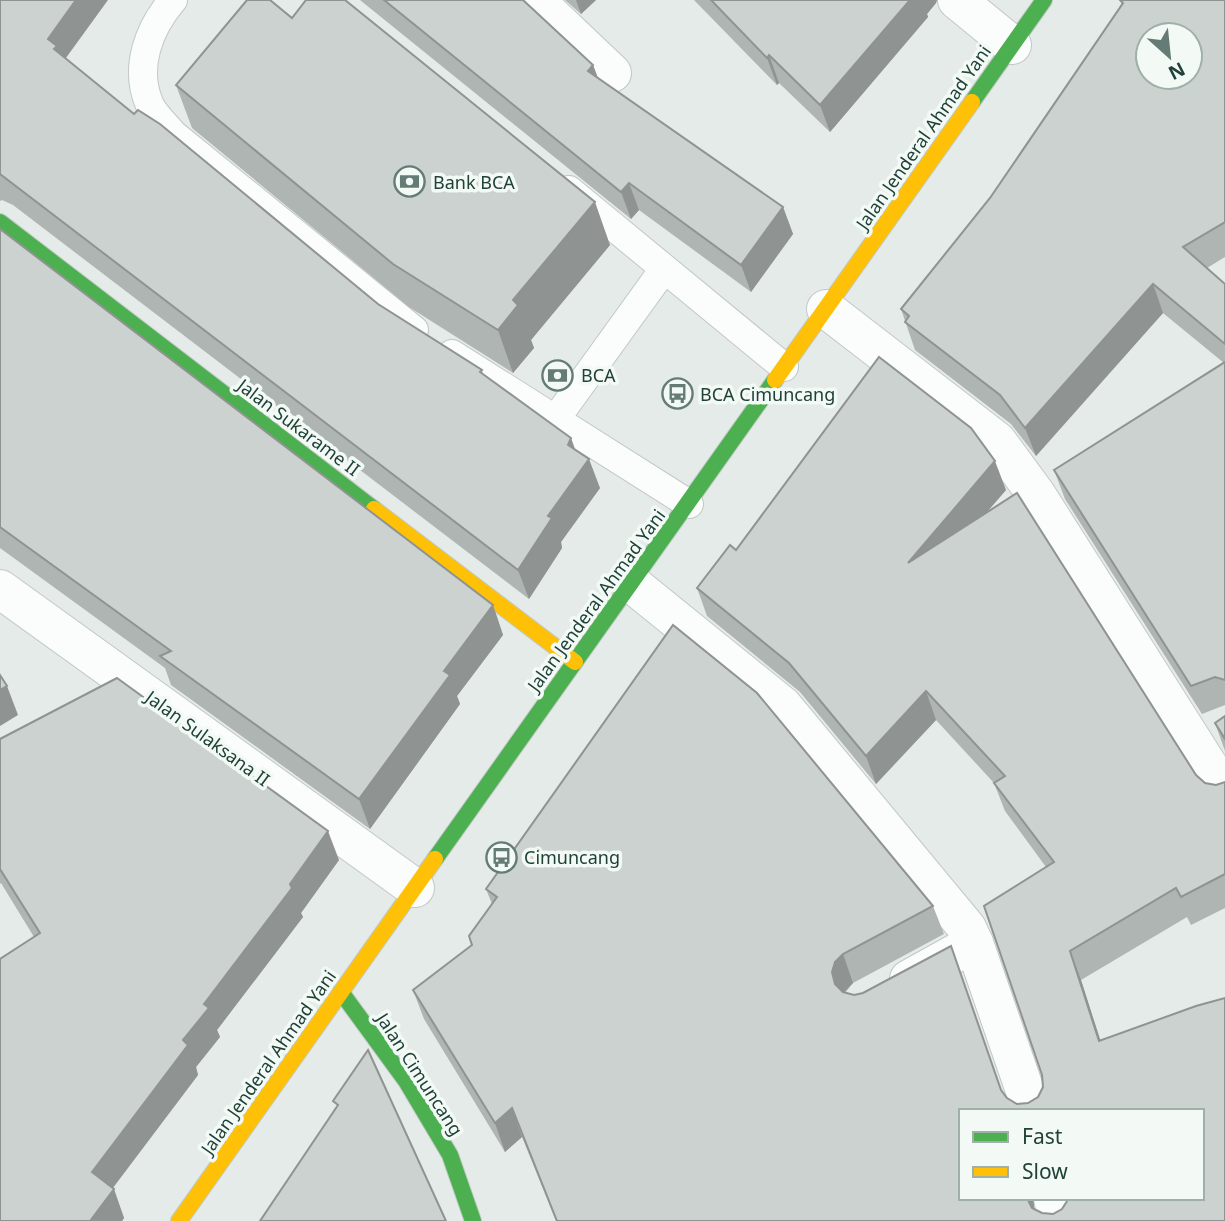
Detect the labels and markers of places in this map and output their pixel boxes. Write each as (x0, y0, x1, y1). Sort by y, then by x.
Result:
bank icon: Bank BCA (393, 165, 427, 199)
place label: Bank BCA (433, 170, 515, 194)
bank icon: BCA (541, 358, 575, 392)
place label: BCA (581, 363, 616, 387)
bus stop icon: BCA Cimuncang (660, 377, 694, 411)
place label: BCA Cimuncang (700, 382, 835, 406)
bus stop icon: Cimuncang (484, 840, 518, 874)
place label: Cimuncang (524, 845, 620, 869)

